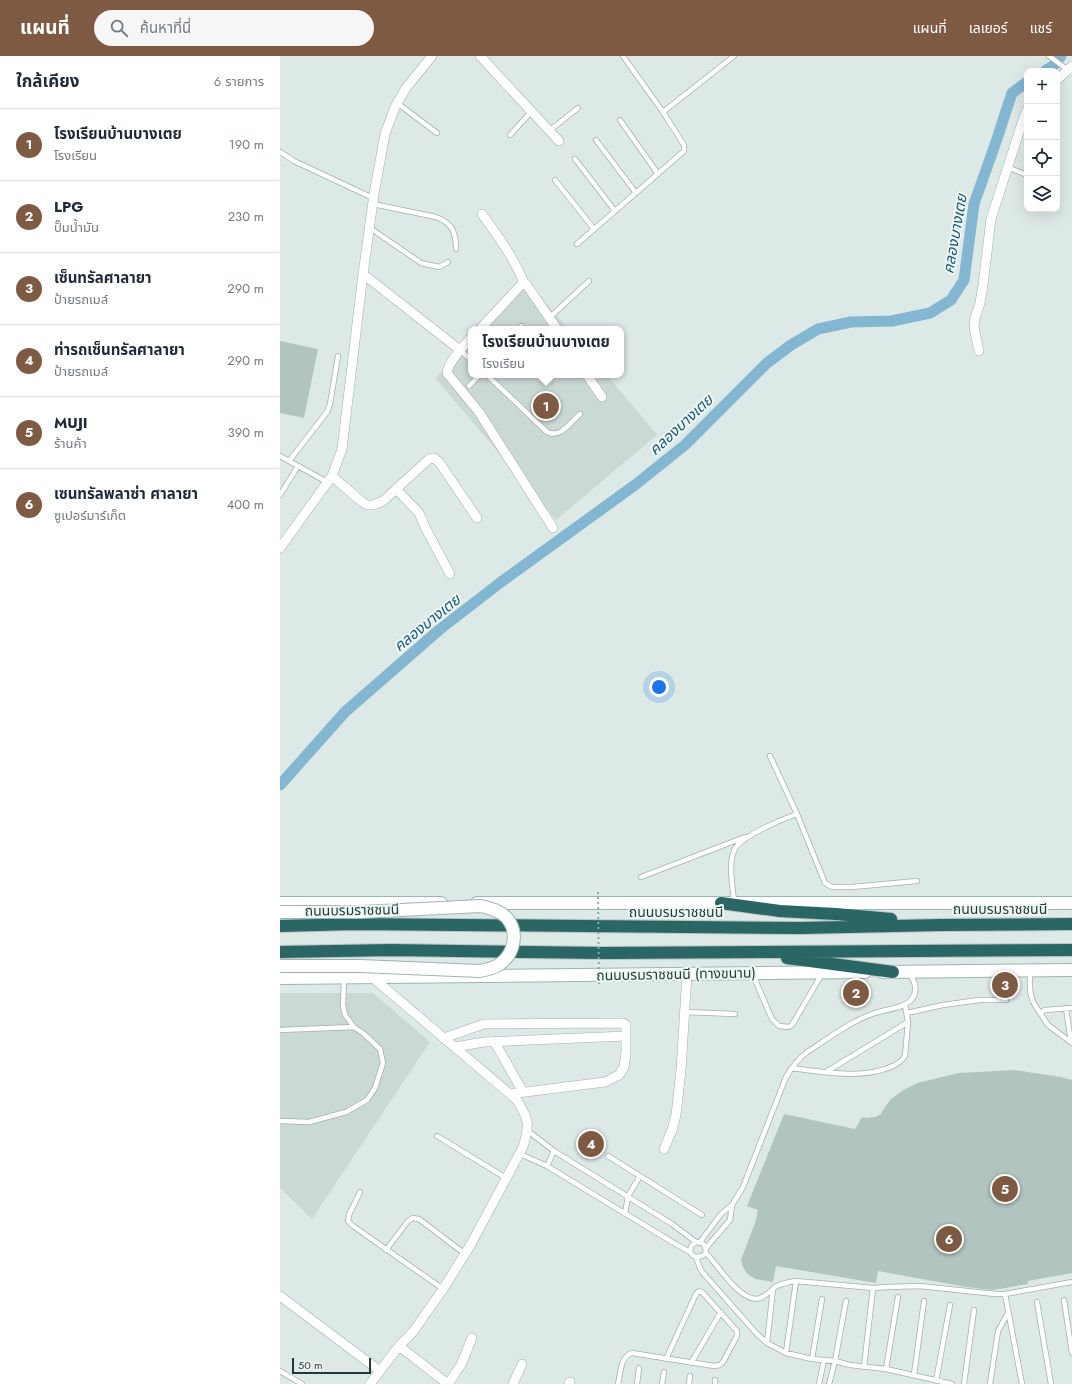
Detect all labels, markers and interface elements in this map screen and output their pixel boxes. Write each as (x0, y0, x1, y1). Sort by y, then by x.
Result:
search box (94, 10, 374, 46)
text: แผนที่ (20, 14, 70, 41)
icon: search (108, 17, 130, 39)
text: ค้นหาที่นี่ (140, 17, 191, 39)
text: แผนที่ (913, 18, 947, 38)
text: เลเยอร์ (969, 18, 1008, 38)
text: แชร์ (1030, 18, 1052, 38)
map controls (1024, 68, 1060, 212)
button: + (1024, 68, 1060, 104)
text: ใกล้เคียง (16, 69, 79, 93)
text: 6 รายการ (214, 72, 264, 91)
button: − (1024, 104, 1060, 140)
text: โรงเรียนบ้านบางเตย (54, 123, 182, 145)
text: 1 (26, 135, 32, 154)
text: 190 m (229, 135, 264, 154)
button: locate (1024, 140, 1060, 176)
text: โรงเรียน (54, 146, 97, 165)
button: layers (1024, 176, 1060, 212)
water label: คลองบางเตย (937, 191, 973, 275)
text: LPG (54, 196, 83, 218)
text: 2 (25, 207, 33, 226)
text: 230 m (228, 207, 264, 226)
text: ปั๊มน้ำมัน (54, 218, 99, 237)
text: เซ็นทรัลศาลายา (54, 267, 152, 289)
text: 3 (25, 279, 33, 298)
text: 290 m (227, 279, 264, 298)
text: ป้ายรถเมล์ (54, 290, 108, 309)
popup (468, 326, 624, 378)
text: โรงเรียนบ้านบางเตย (482, 331, 610, 353)
text: ท่ารถเซ็นทรัลศาลายา (54, 339, 185, 361)
text: 4 (24, 351, 34, 370)
text: 290 m (227, 351, 264, 370)
text: โรงเรียน (482, 354, 525, 373)
text: ป้ายรถเมล์ (54, 362, 108, 381)
water label: คลองบางเตย (644, 389, 719, 460)
pin: 1 (533, 391, 559, 421)
text: MUJI (54, 412, 88, 434)
text: 5 (25, 423, 33, 442)
text: 390 m (228, 423, 264, 442)
text: ร้านค้า (54, 434, 87, 453)
text: เซนทรัลพลาซ่า ศาลายา (54, 483, 198, 505)
text: 6 (25, 495, 33, 514)
text: 400 m (227, 495, 264, 514)
text: ซูเปอร์มาร์เก็ต (54, 506, 126, 525)
water label: คลองบางเตย (389, 588, 466, 657)
your location (649, 677, 669, 697)
street label: ถนนบรมราชชนนี (305, 899, 399, 921)
street label: ถนนบรมราชชนนี (953, 899, 1047, 919)
street label: ถนนบรมราชชนนี (629, 902, 723, 922)
street label: ถนนบรมราชชนนี (ทางขนาน) (596, 963, 756, 985)
pin: 3 (992, 970, 1018, 1000)
pin: 2 (843, 978, 869, 1008)
pin: 4 (578, 1129, 604, 1159)
pin: 5 (992, 1174, 1018, 1204)
pin: 6 (936, 1224, 962, 1254)
scale bar (292, 1356, 371, 1375)
text: 50 m (298, 1357, 323, 1373)

